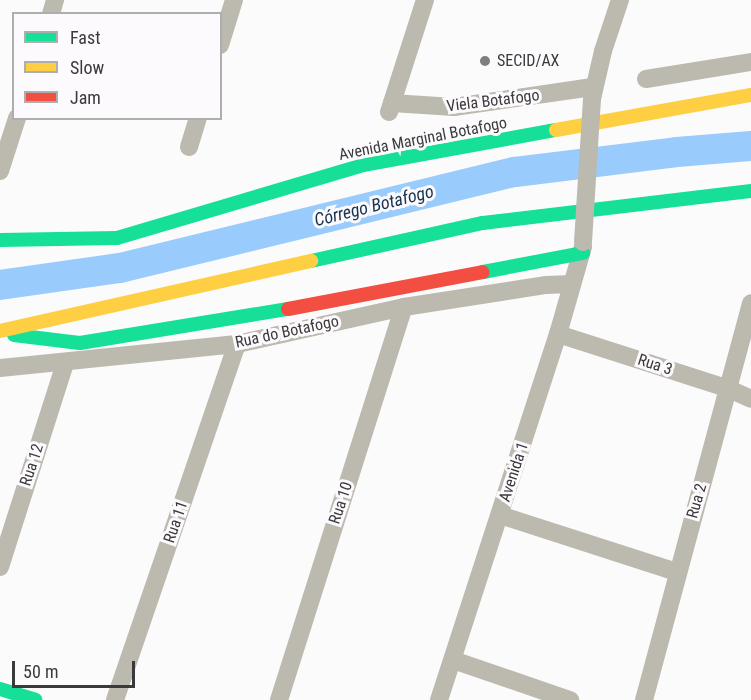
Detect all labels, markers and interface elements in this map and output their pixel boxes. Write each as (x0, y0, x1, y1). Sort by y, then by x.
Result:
legend (12, 12, 222, 120)
text: Fast (70, 27, 101, 48)
place label: SECID/AX (497, 51, 559, 71)
marker: SECID/AX (478, 54, 492, 68)
text: Slow (70, 57, 104, 78)
street label: Viela Botafogo (446, 86, 540, 116)
text: Jam (70, 87, 101, 108)
street label: Avenida Marginal Botafogo (337, 113, 509, 165)
water label: Córrego Botafogo (312, 181, 436, 231)
street label: Rua do Botafogo (233, 312, 341, 352)
street label: Rua 3 (635, 350, 675, 380)
street label: Avenida 1 (495, 440, 533, 504)
street label: Rua 12 (16, 441, 48, 489)
street label: Rua 10 (325, 479, 357, 527)
street label: Rua 2 (683, 481, 711, 521)
street label: Rua 11 (160, 498, 192, 546)
scale bar (15, 649, 138, 687)
text: 50 m (23, 661, 58, 682)

